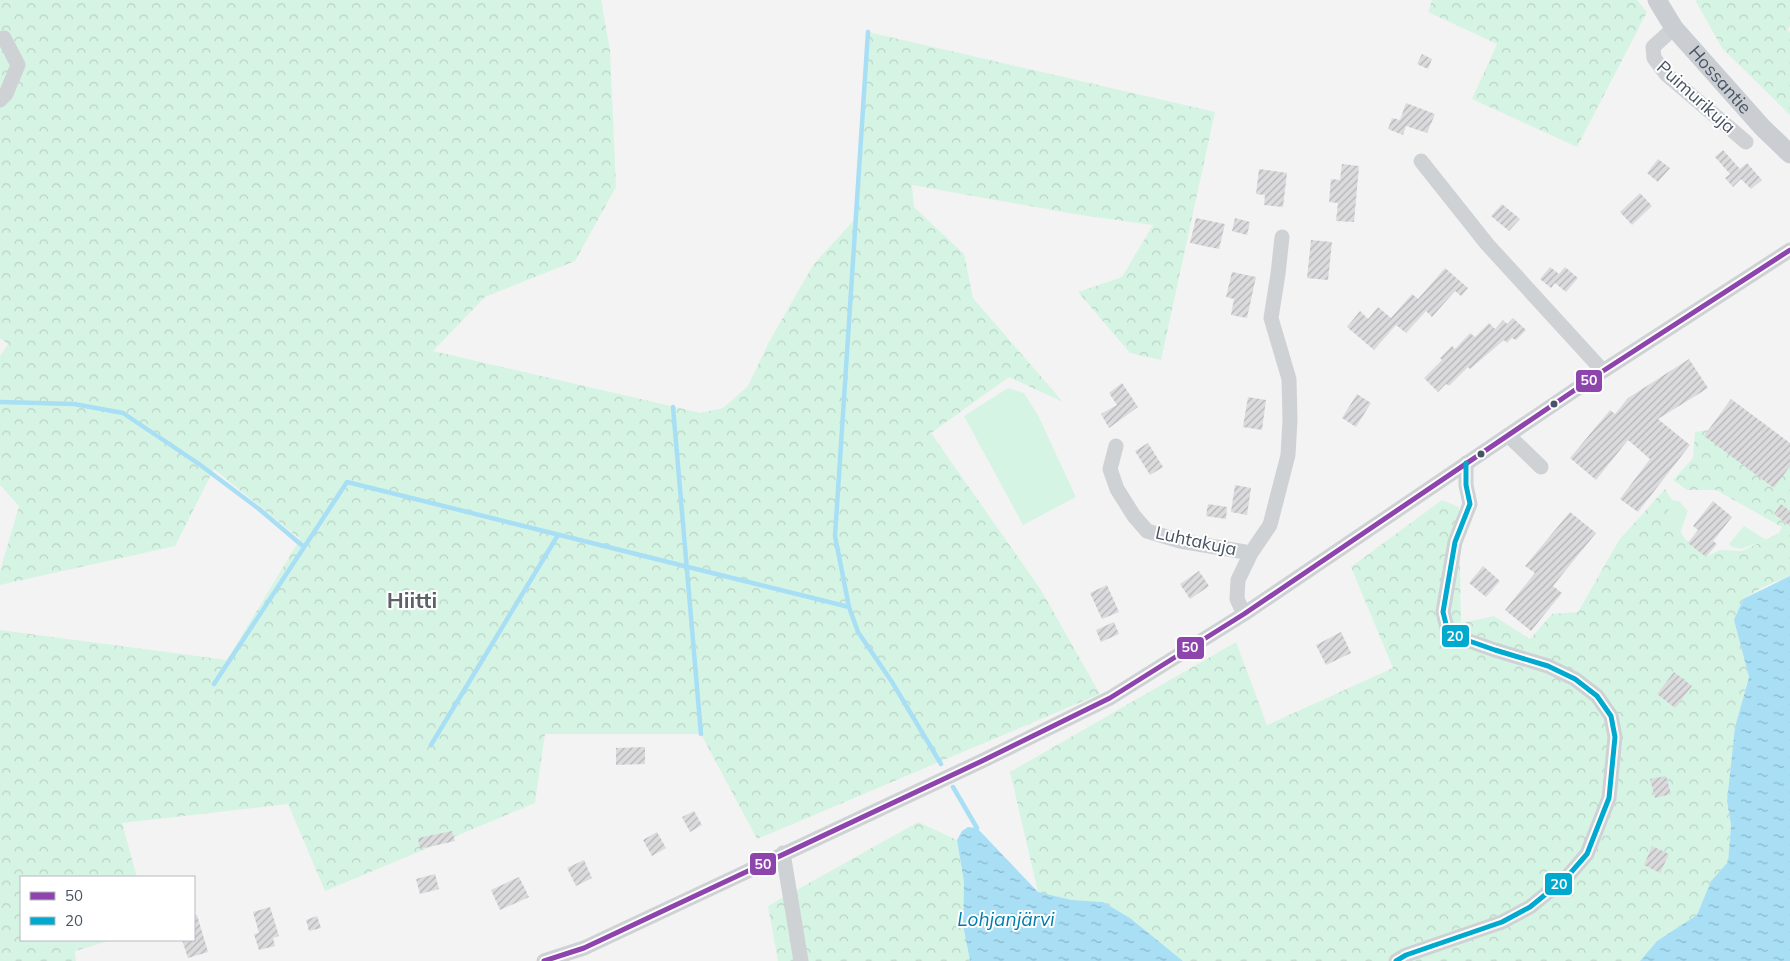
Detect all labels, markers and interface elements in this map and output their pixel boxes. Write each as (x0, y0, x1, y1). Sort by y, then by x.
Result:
street label: Hossantie (1684, 40, 1757, 118)
street label: Puimurikuja (1652, 55, 1740, 138)
line badge: 50 (1575, 369, 1603, 393)
text: 50 (1581, 371, 1597, 389)
unlabelled marker (1549, 399, 1559, 409)
unlabelled marker (1476, 449, 1486, 459)
street label: Luhtakuja (1153, 521, 1239, 560)
district label: Hiitti (387, 586, 437, 614)
line badge: 20 (1441, 624, 1470, 648)
text: 20 (1447, 627, 1463, 645)
line badge: 50 (1176, 636, 1205, 660)
text: 50 (1182, 638, 1198, 656)
line badge: 50 (749, 852, 777, 876)
text: 50 (755, 855, 771, 873)
line badge: 20 (1544, 872, 1573, 896)
text: 20 (1551, 875, 1567, 893)
legend (20, 876, 195, 941)
text: 50 (65, 886, 83, 905)
water label: Lohjanjärvi (957, 907, 1055, 931)
text: 20 (65, 911, 83, 930)

